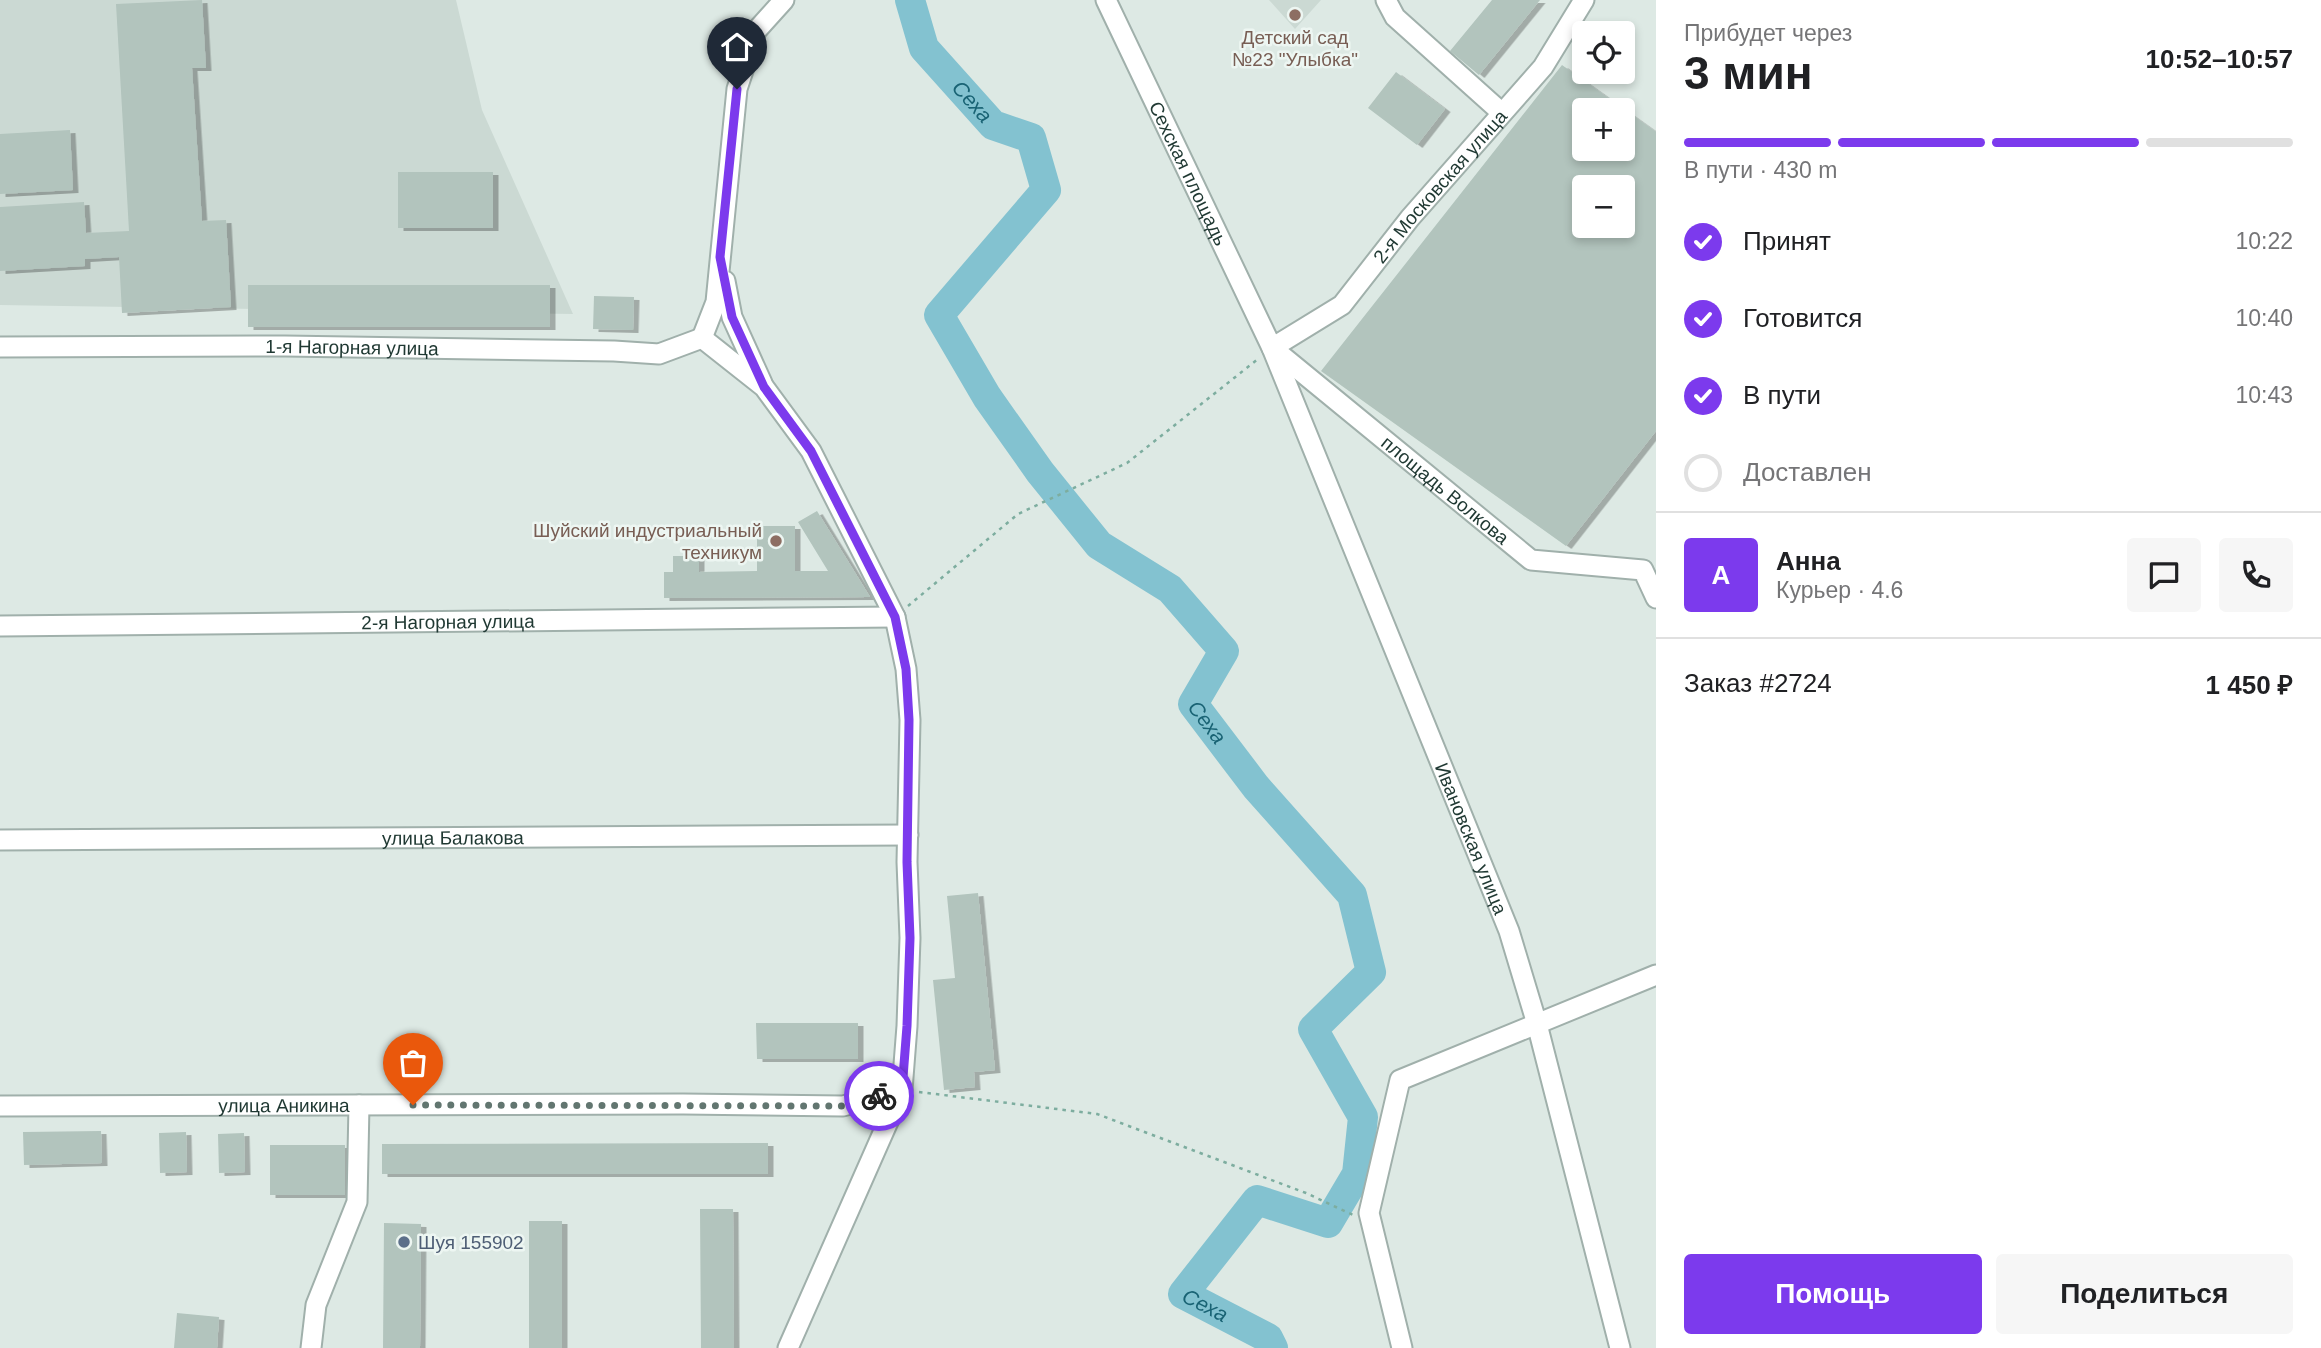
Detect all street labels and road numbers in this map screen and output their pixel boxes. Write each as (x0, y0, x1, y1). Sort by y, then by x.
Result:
street label: Сехская площадь (1145, 98, 1232, 249)
street label: 2-я Московская улица (1369, 106, 1511, 267)
street label: 1-я Нагорная улица (265, 336, 439, 359)
street label: площадь Волкова (1377, 432, 1513, 549)
street label: 2-я Нагорная улица (361, 611, 535, 633)
street label: Ивановская улица (1431, 760, 1511, 918)
street label: улица Балакова (382, 827, 524, 849)
street label: улица Аникина (218, 1095, 350, 1116)

